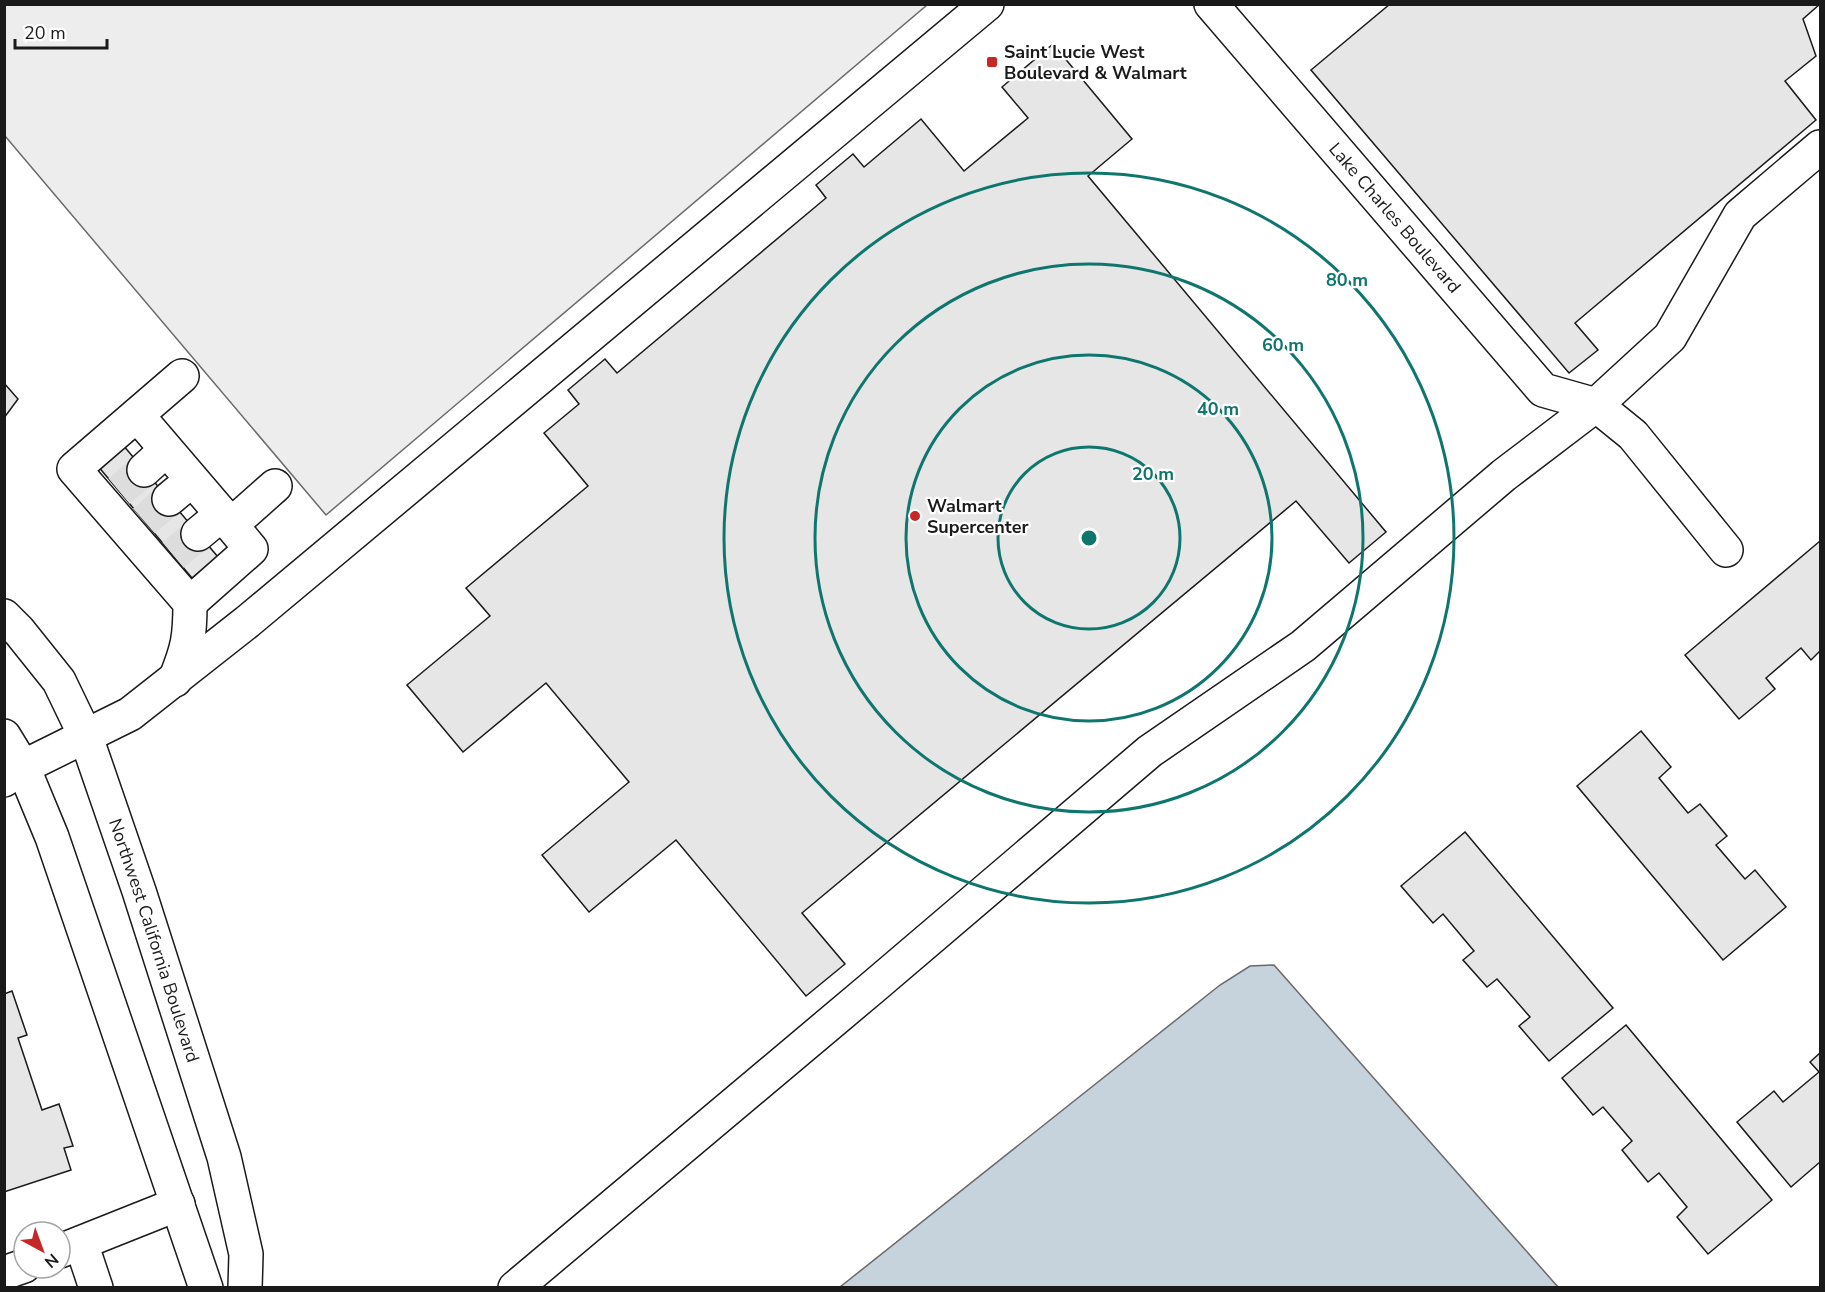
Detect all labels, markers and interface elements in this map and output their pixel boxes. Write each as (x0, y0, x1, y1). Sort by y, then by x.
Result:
scale bar (15, 12, 106, 50)
text: 20 m (24, 21, 66, 45)
place label: Saint Lucie West Boulevard & Walmart (1004, 40, 1187, 85)
marker: Saint Lucie West Boulevard & Walmart (985, 55, 999, 69)
street label: Lake Charles Boulevard (1323, 137, 1466, 298)
text: 80 m (1326, 268, 1368, 292)
text: 60 m (1262, 333, 1304, 357)
text: 40 m (1197, 397, 1239, 421)
text: 20 m (1132, 462, 1174, 486)
place label: Walmart Supercenter (927, 494, 1028, 539)
marker: Walmart Supercenter (908, 509, 922, 523)
centre of rings (1079, 528, 1099, 548)
street label: Northwest California Boulevard (103, 815, 205, 1065)
north arrow (12, 1220, 72, 1280)
text: N (39, 1248, 63, 1273)

